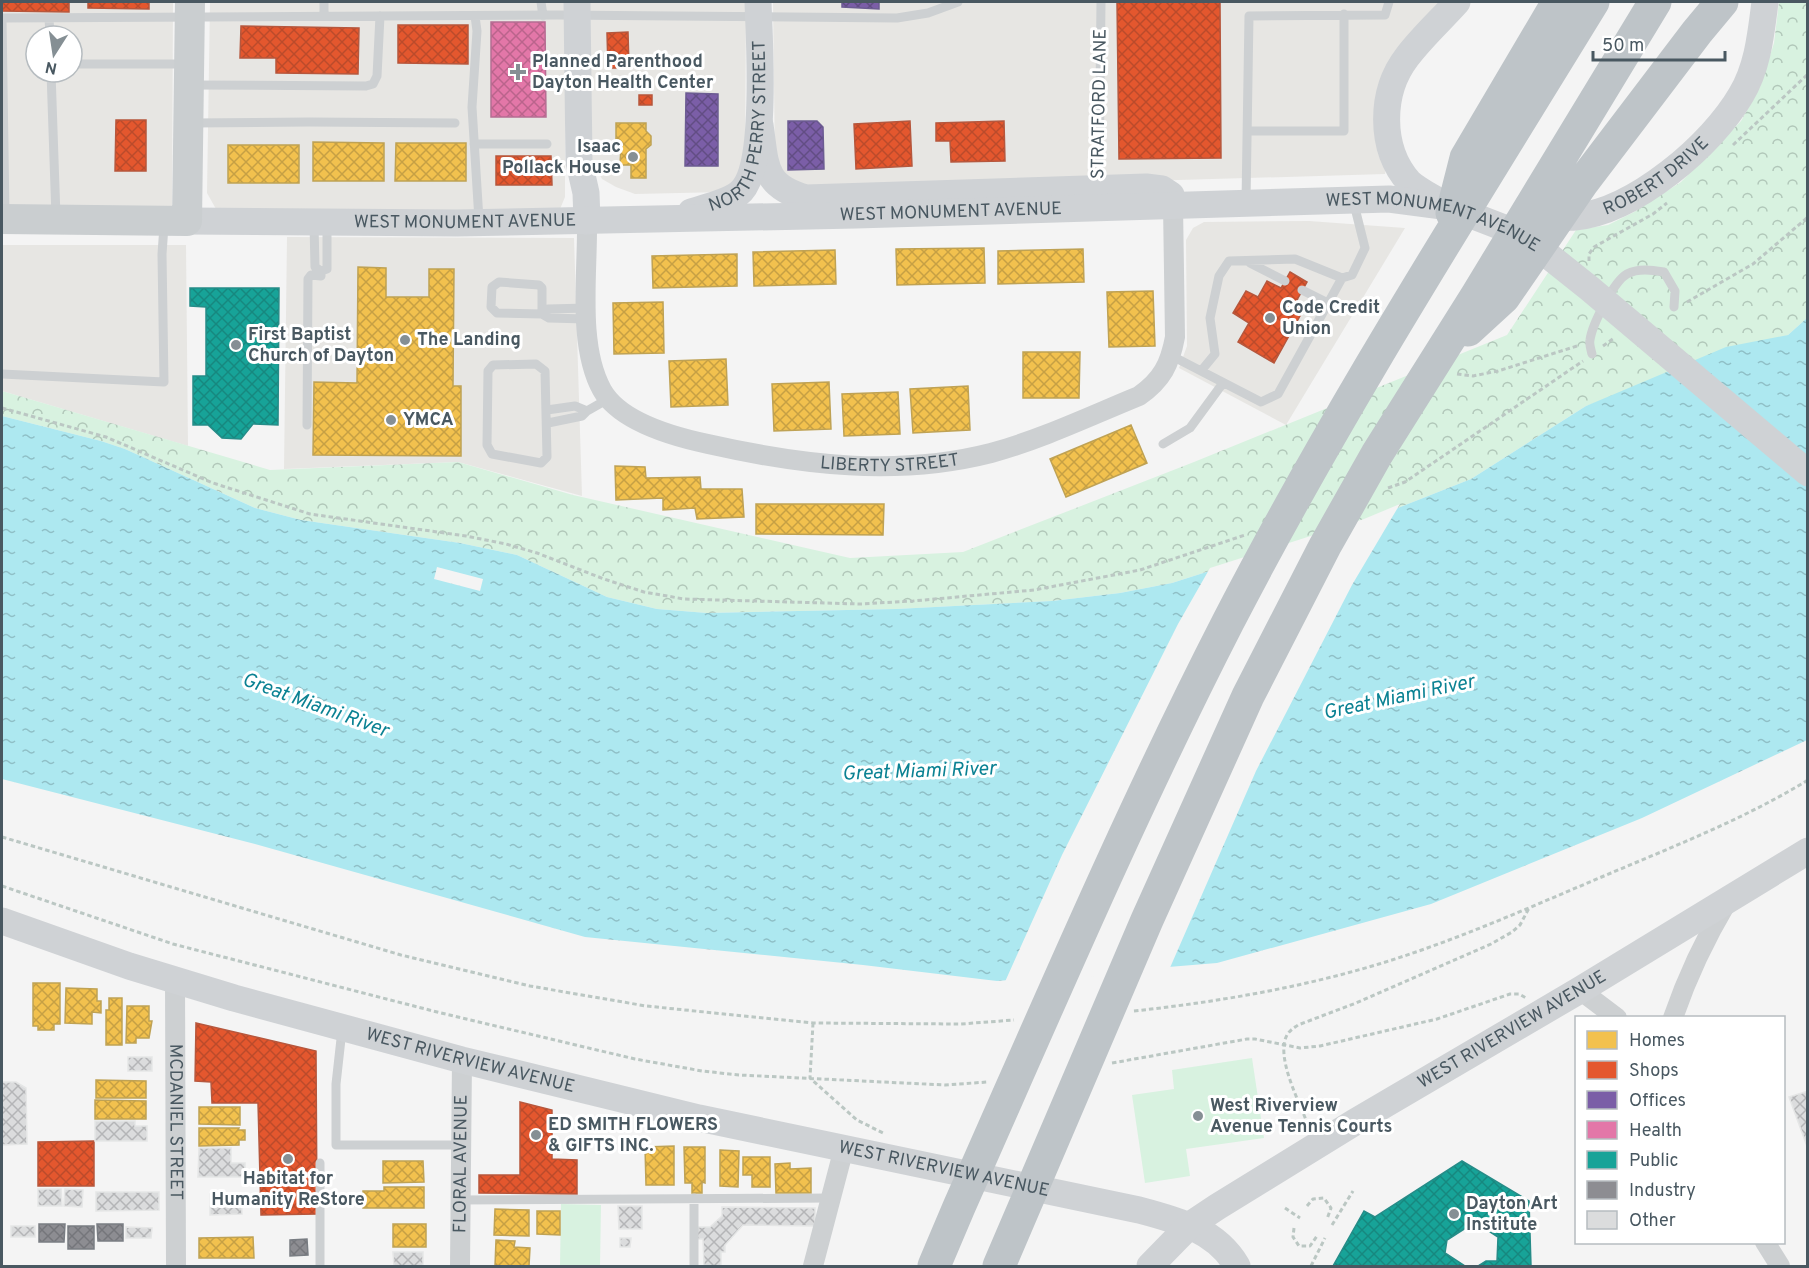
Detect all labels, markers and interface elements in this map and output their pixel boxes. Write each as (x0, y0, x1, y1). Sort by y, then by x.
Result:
north arrow (24, 24, 84, 84)
scale bar (1593, 24, 1725, 62)
street label: STRATFORD LANE (1087, 29, 1113, 179)
text: 50 m (1602, 35, 1644, 58)
street label: NORTH PERRY STREET (705, 40, 772, 217)
place label: Planned Parenthood Dayton Health Center (532, 51, 714, 95)
text: N (44, 56, 59, 78)
marker: Planned Parenthood Dayton Health Center (509, 63, 527, 81)
street label: ROBERT DRIVE (1600, 132, 1714, 221)
place label: Isaac Pollack House (502, 136, 621, 180)
marker: Isaac Pollack House (626, 150, 640, 164)
street label: WEST MONUMENT AVENUE (1325, 187, 1544, 258)
street label: WEST MONUMENT AVENUE (840, 197, 1062, 227)
street label: WEST MONUMENT AVENUE (354, 209, 576, 235)
place label: Code Credit Union (1282, 297, 1380, 341)
marker: Code Credit Union (1263, 311, 1277, 325)
place label: First Baptist Church of Dayton (248, 324, 394, 368)
place label: The Landing (417, 329, 521, 352)
marker: The Landing (398, 333, 412, 347)
marker: First Baptist Church of Dayton (229, 338, 243, 352)
place label: YMCA (403, 409, 454, 432)
marker: YMCA (384, 413, 398, 427)
street label: LIBERTY STREET (819, 448, 961, 478)
water label: Great Miami River (238, 667, 393, 745)
water label: Great Miami River (1321, 669, 1478, 727)
water label: Great Miami River (842, 756, 998, 788)
street label: WEST RIVERVIEW AVENUE (1414, 965, 1611, 1094)
legend (1575, 1016, 1785, 1244)
street label: WEST RIVERVIEW AVENUE (363, 1023, 577, 1099)
text: Homes (1629, 1030, 1685, 1053)
street label: MCDANIEL STREET (164, 1044, 187, 1200)
text: Shops (1629, 1060, 1679, 1083)
text: Offices (1629, 1090, 1686, 1113)
street label: FLORAL AVENUE (449, 1095, 473, 1233)
place label: West Riverview Avenue Tennis Courts (1210, 1095, 1392, 1139)
marker: West Riverview Avenue Tennis Courts (1191, 1109, 1205, 1123)
place label: ED SMITH FLOWERS & GIFTS INC. (548, 1114, 718, 1158)
text: Health (1629, 1120, 1682, 1143)
marker: ED SMITH FLOWERS & GIFTS INC. (529, 1128, 543, 1142)
street label: WEST RIVERVIEW AVENUE (836, 1136, 1051, 1202)
text: Public (1629, 1150, 1679, 1173)
marker: Habitat for Humanity ReStore (281, 1152, 295, 1166)
place label: Habitat for Humanity ReStore (211, 1168, 365, 1212)
text: Industry (1629, 1180, 1696, 1203)
place label: Dayton Art Institute (1466, 1193, 1558, 1237)
marker: Dayton Art Institute (1447, 1207, 1461, 1221)
text: Other (1629, 1210, 1676, 1233)

